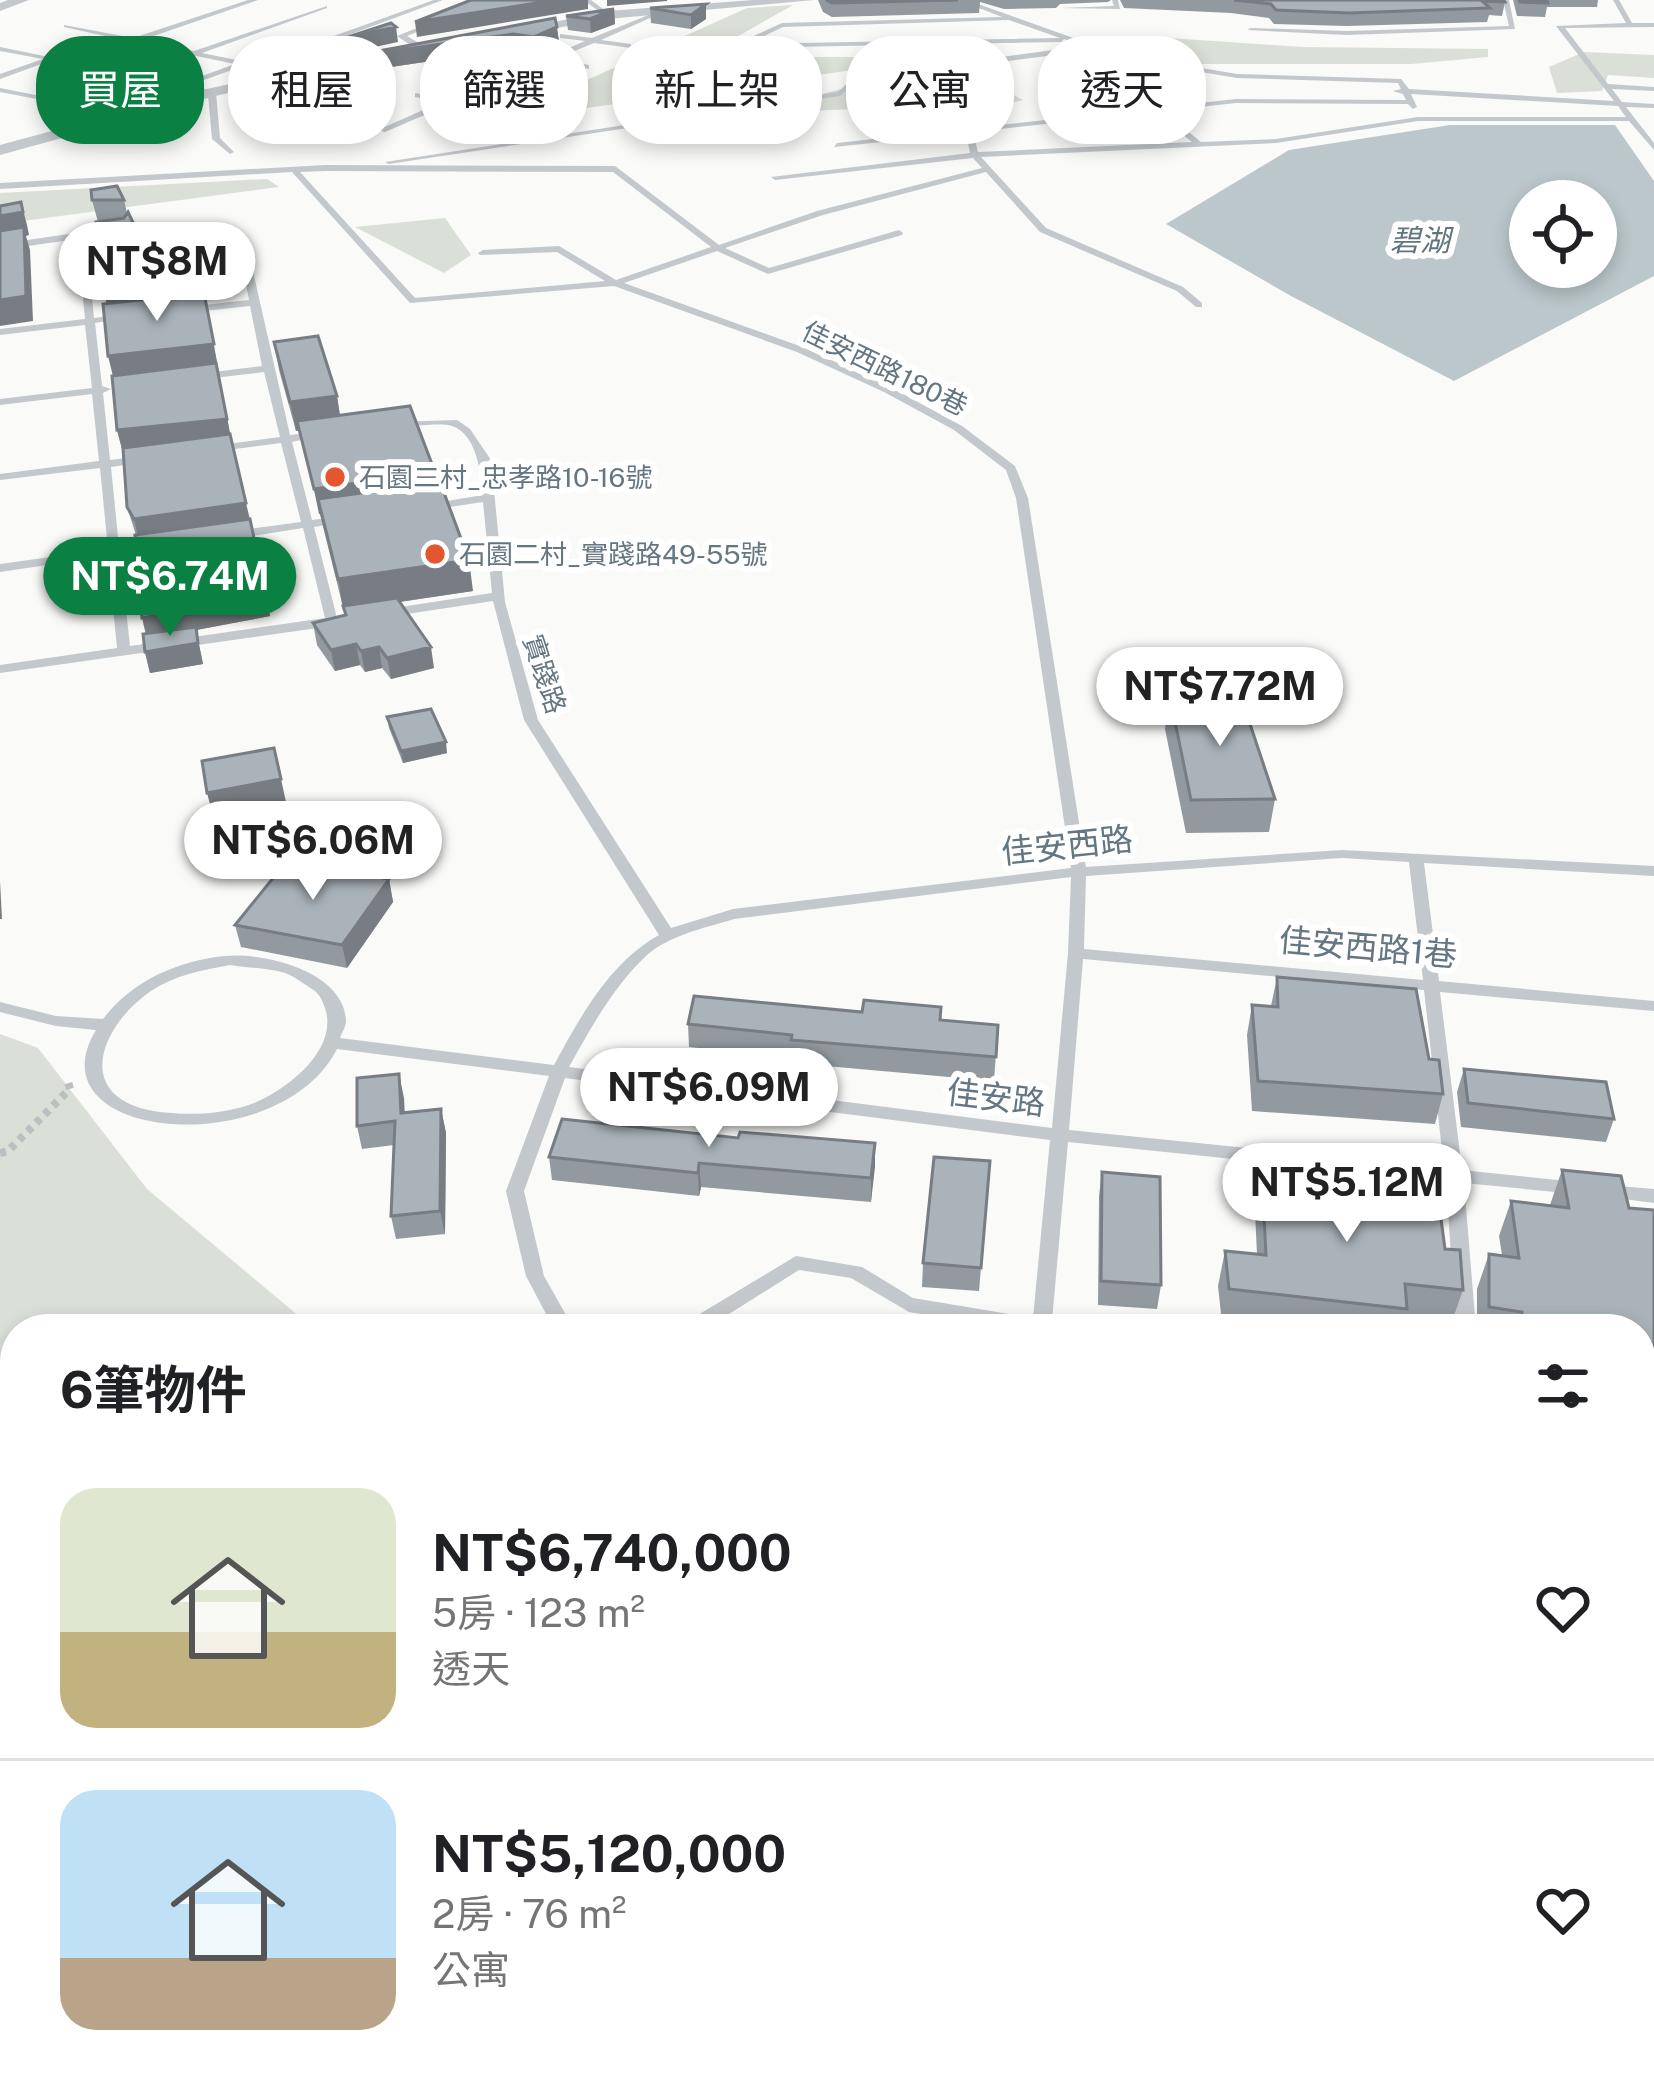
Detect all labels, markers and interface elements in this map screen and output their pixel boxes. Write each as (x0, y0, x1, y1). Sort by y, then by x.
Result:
chip: 買屋 (36, 36, 204, 144)
chip: 租屋 (228, 36, 396, 144)
chip: 篩選 (420, 36, 588, 144)
chip: 新上架 (612, 36, 822, 144)
chip: 公寓 (846, 36, 1014, 144)
chip: 透天 (1038, 36, 1206, 144)
map controls (1509, 180, 1617, 288)
button: locate (1509, 180, 1617, 288)
pin: NT$8M (73, 222, 241, 324)
water label: 碧湖 (1390, 222, 1454, 258)
text: NT$8M (85, 238, 229, 284)
street label: 佳安西路180巷 (797, 314, 973, 422)
place label: 石園二村_忠孝路10-16號 (359, 461, 652, 493)
marker: 石園二村_忠孝路10-16號 (322, 464, 348, 490)
pin: NT$6.74M (46, 537, 294, 639)
place label: 石園二村_實踐路49-55號 (459, 538, 768, 570)
marker: 石園二村_實踐路49-55號 (422, 541, 448, 567)
text: NT$6.74M (70, 553, 270, 599)
street label: 實踐路 (517, 631, 573, 717)
pin: NT$7.72M (1096, 647, 1344, 749)
text: NT$7.72M (1123, 663, 1317, 709)
pin: NT$6.06M (189, 801, 437, 903)
text: NT$6.06M (211, 817, 415, 863)
street label: 佳安西路 (999, 819, 1135, 871)
street label: 佳安西路1巷 (1277, 920, 1459, 974)
pin: NT$6.09M (585, 1048, 833, 1150)
text: NT$6.09M (607, 1064, 811, 1110)
street label: 佳安路 (945, 1072, 1047, 1122)
pin: NT$5.12M (1223, 1143, 1471, 1245)
text: NT$5.12M (1249, 1159, 1445, 1205)
icon: filters (1530, 1353, 1596, 1419)
text: 6筆物件 (60, 1360, 247, 1419)
text: NT$6,740,000 (432, 1523, 792, 1582)
icon: home (156, 1536, 300, 1680)
icon: heart (1530, 1575, 1596, 1641)
text: 5房 · 123 m² (432, 1590, 645, 1636)
text: 透天 (432, 1646, 510, 1692)
text: NT$5,120,000 (432, 1824, 786, 1883)
icon: home (156, 1838, 300, 1982)
icon: heart (1530, 1877, 1596, 1943)
text: 2房 · 76 m² (432, 1891, 626, 1937)
text: 公寓 (432, 1947, 510, 1993)

